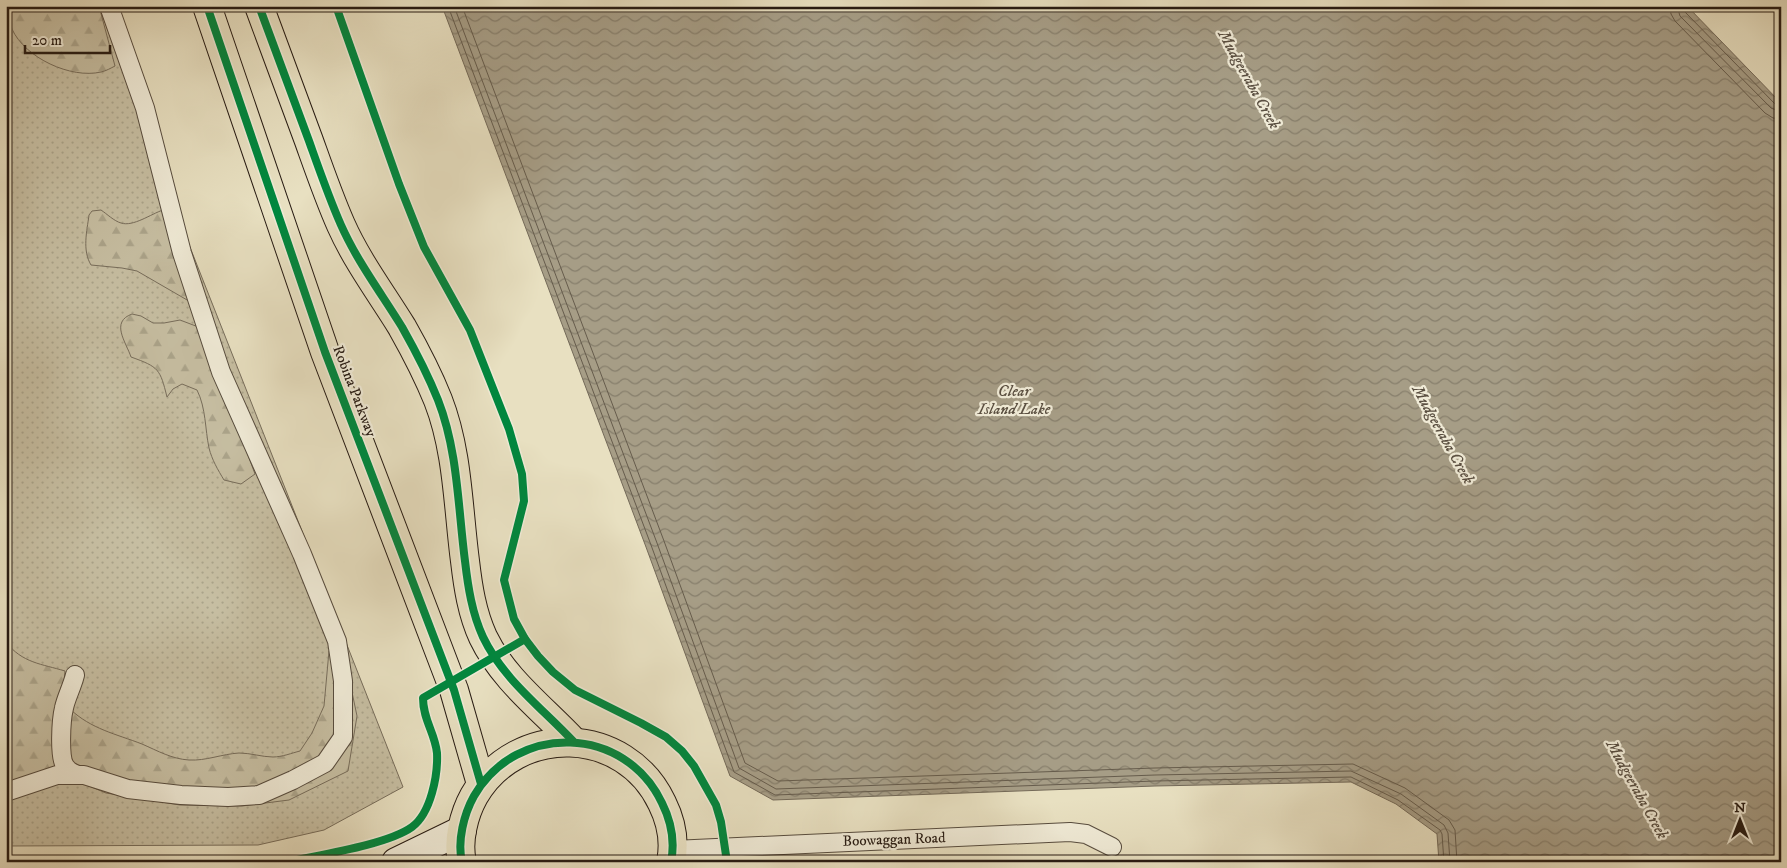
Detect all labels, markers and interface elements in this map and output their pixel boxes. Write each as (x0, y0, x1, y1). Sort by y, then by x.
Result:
scale bar (25, 22, 110, 54)
water label: Mudgeeraba Creek (1213, 25, 1285, 133)
text: 20 m (32, 31, 62, 50)
street label: Robina Parkway (328, 343, 381, 440)
water label: Mudgeeraba Creek (1407, 380, 1479, 488)
water label: Clear Island Lake (977, 381, 1051, 419)
water label: Mudgeeraba Creek (1601, 735, 1673, 843)
north arrow (1714, 796, 1764, 846)
text: N (1734, 799, 1746, 817)
street label: Boowaggan Road (842, 828, 946, 851)

